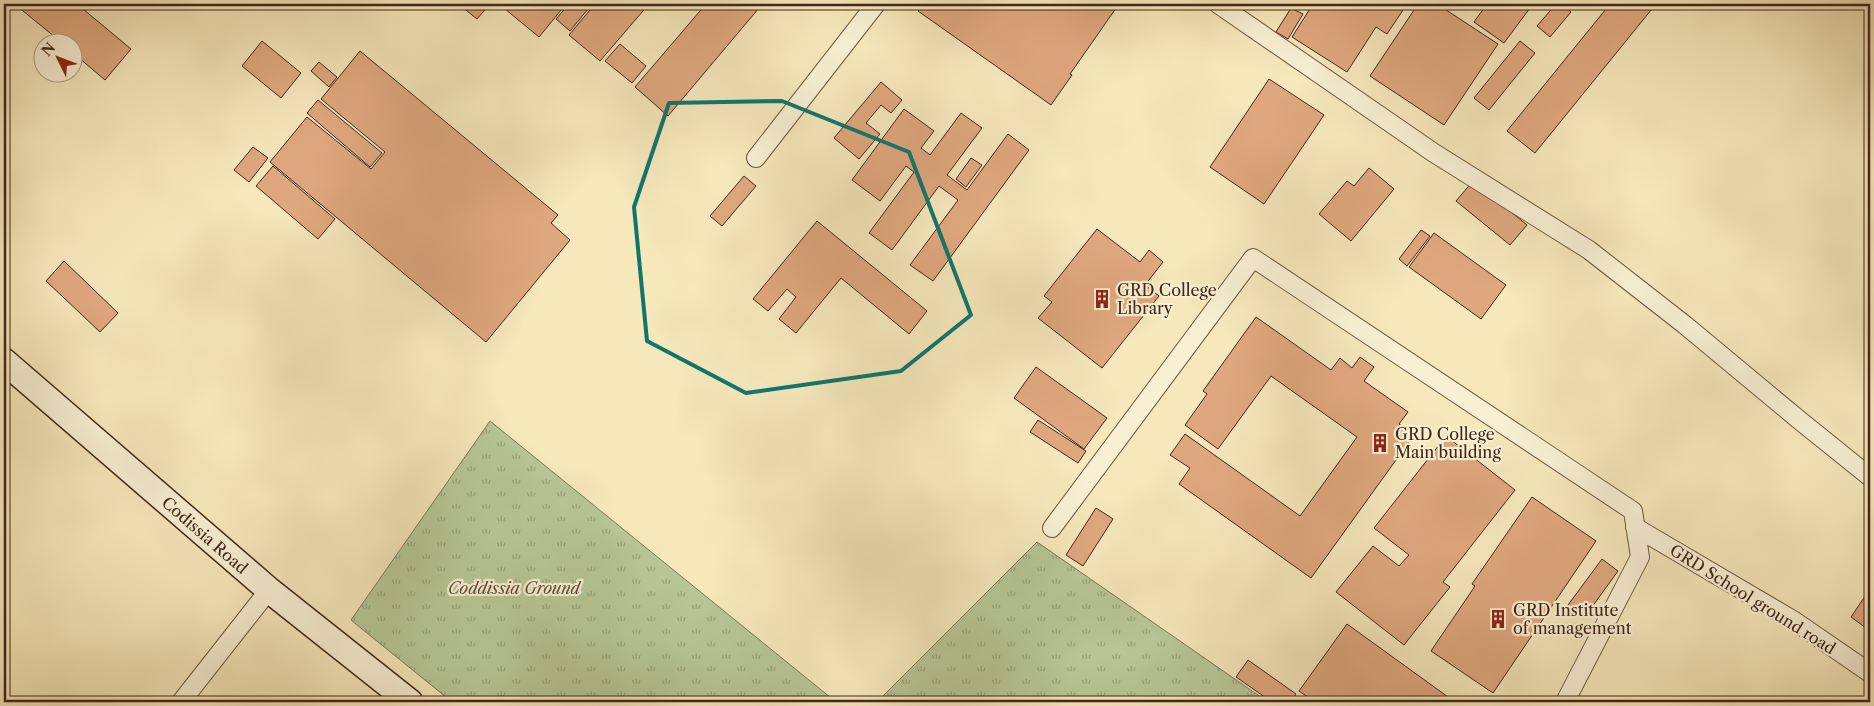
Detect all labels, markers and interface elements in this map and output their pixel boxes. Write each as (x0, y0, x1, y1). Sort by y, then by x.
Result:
north arrow (32, 32, 82, 82)
text: N (38, 39, 59, 60)
place label: GRD College Library (1117, 280, 1217, 318)
building icon: GRD College Library (1091, 288, 1113, 310)
place label: GRD College Main building (1395, 424, 1501, 462)
building icon: GRD College Main building (1369, 432, 1391, 454)
street label: Codissia Road (158, 492, 252, 578)
street label: GRD School ground road (1666, 540, 1840, 658)
park label: Coddissia Ground (448, 578, 582, 598)
place label: GRD Institute of management (1513, 600, 1632, 638)
building icon: GRD Institute of management (1487, 608, 1509, 630)

